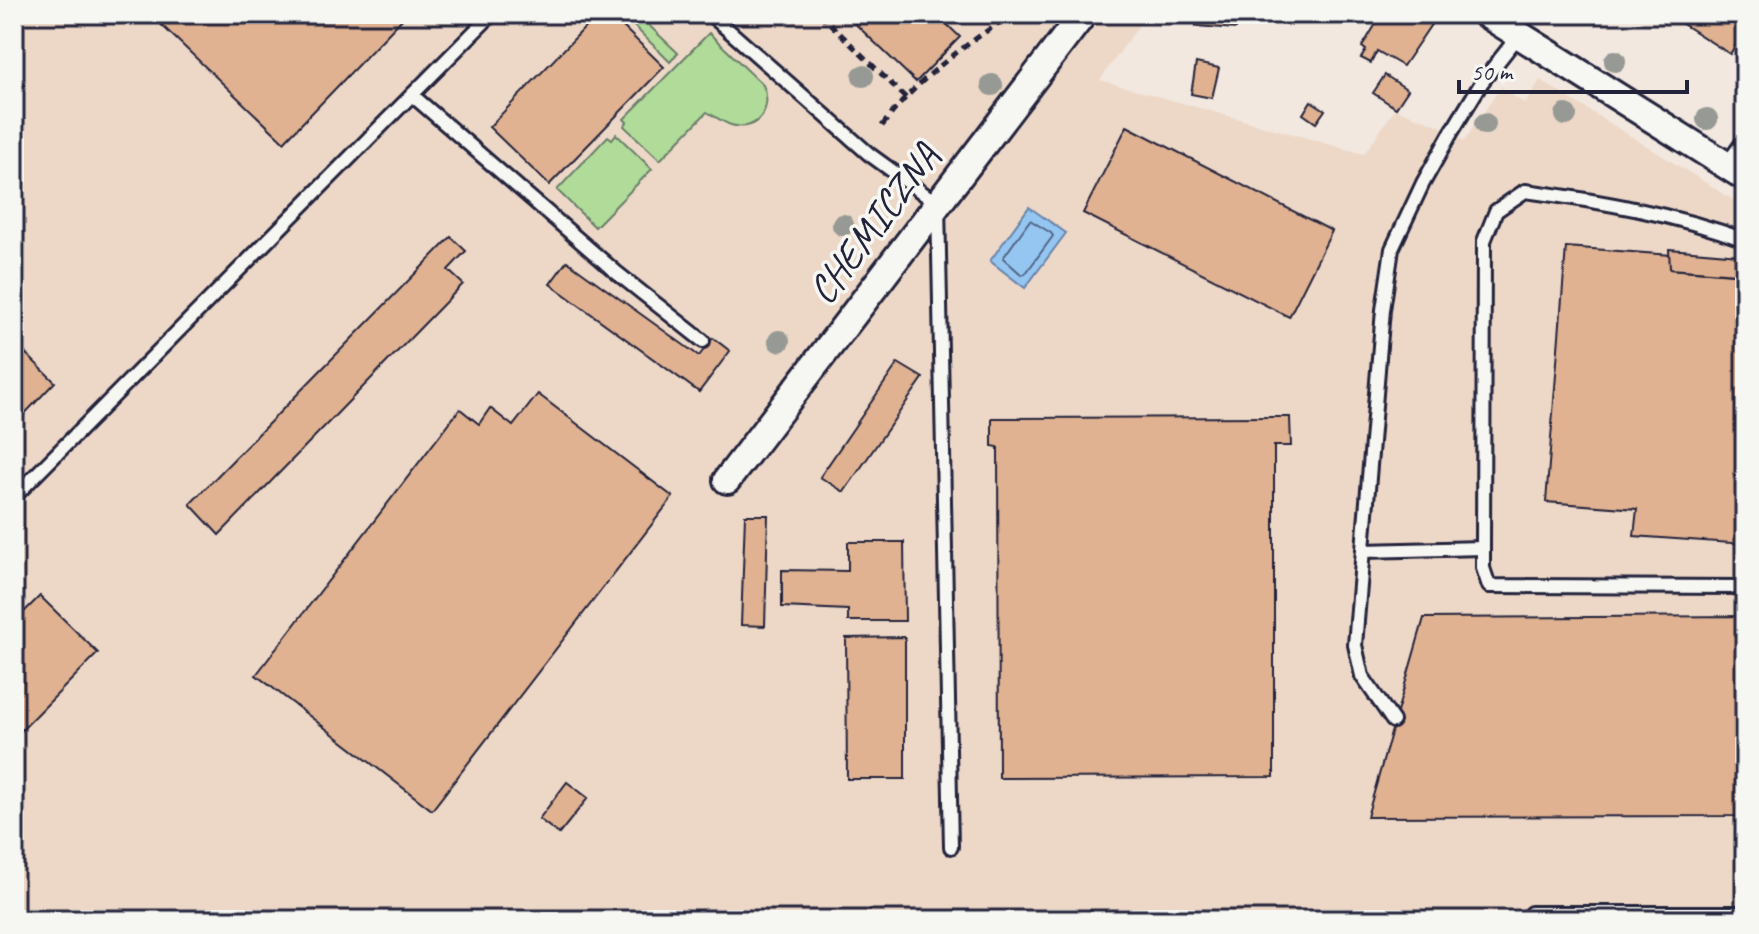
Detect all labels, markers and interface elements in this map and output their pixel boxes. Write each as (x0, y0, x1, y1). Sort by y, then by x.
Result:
scale bar (1459, 44, 1687, 94)
text: 50 m (1471, 57, 1514, 87)
street label: CHEMICZNA (797, 133, 951, 314)

